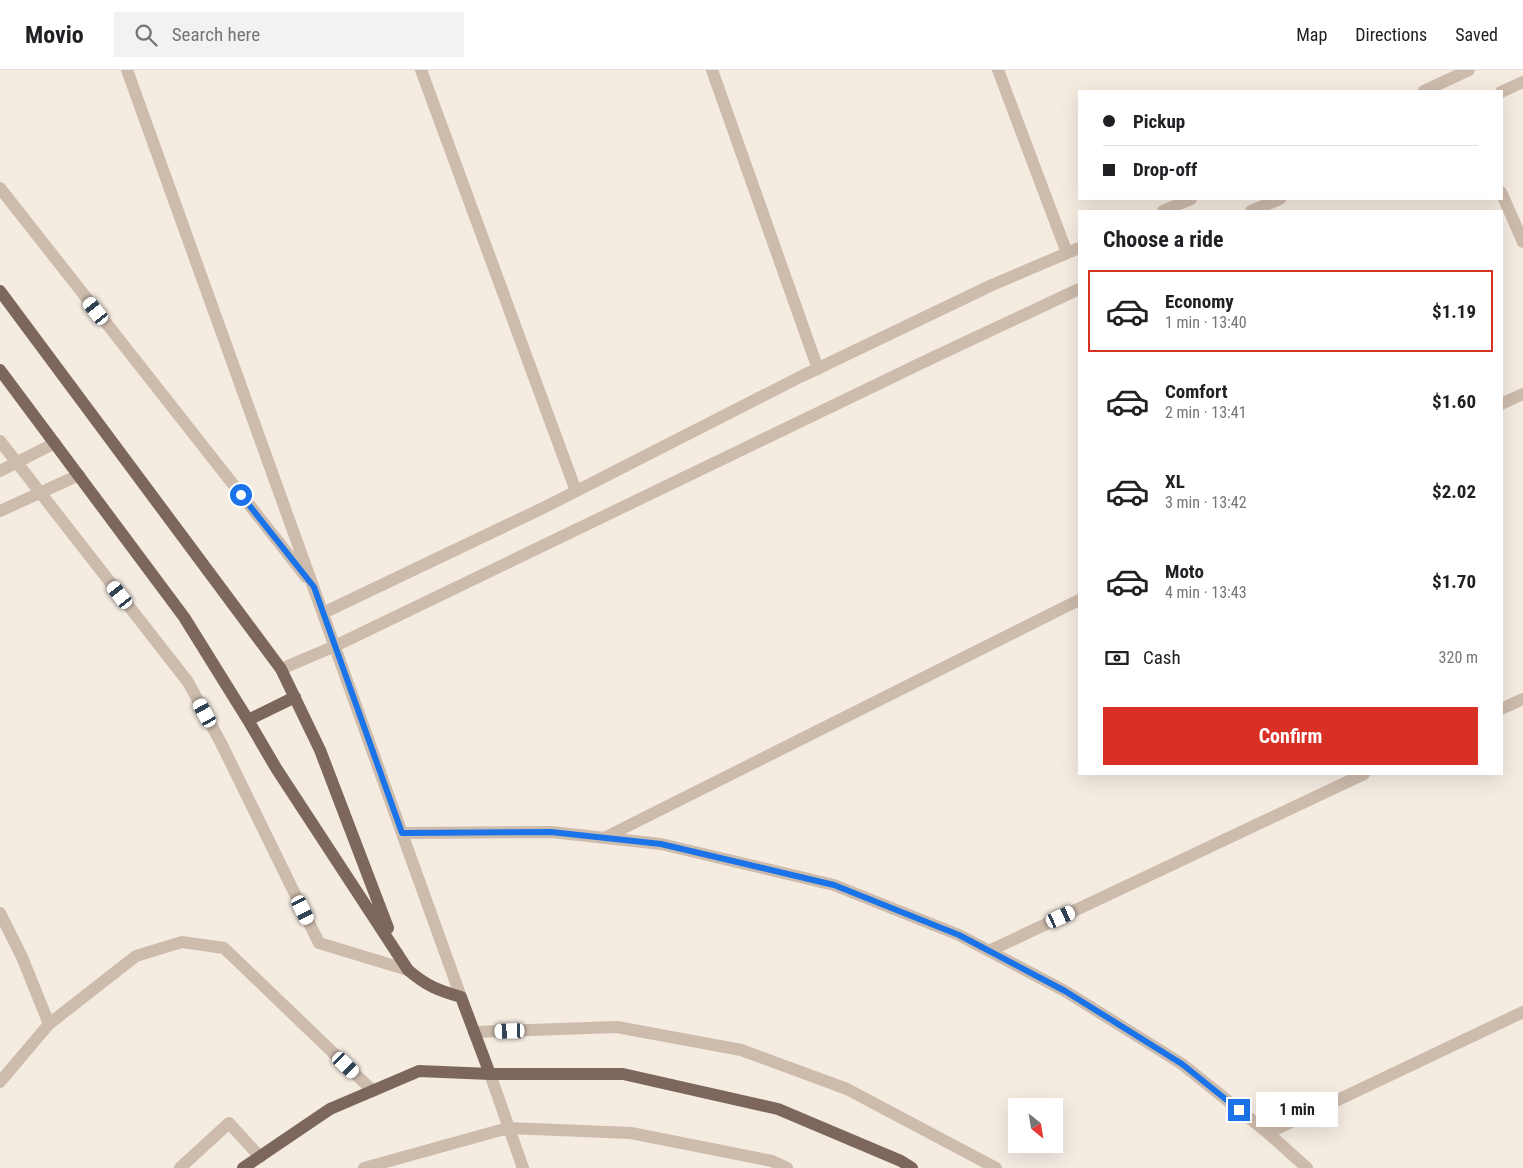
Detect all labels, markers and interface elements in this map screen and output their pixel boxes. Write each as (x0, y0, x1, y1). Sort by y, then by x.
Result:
search box (114, 12, 464, 57)
text: Movio (25, 21, 84, 49)
icon: search (132, 21, 160, 49)
text: Search here (172, 23, 260, 46)
text: Map (1296, 24, 1327, 45)
text: Directions (1355, 24, 1427, 45)
text: Saved (1455, 24, 1498, 45)
text: Pickup (1133, 110, 1185, 133)
text: Drop-off (1133, 158, 1197, 181)
text: Choose a ride (1103, 227, 1224, 252)
icon: car (1105, 289, 1150, 334)
text: Economy (1165, 290, 1234, 313)
car (80, 295, 111, 327)
text: $1.19 (1432, 300, 1476, 323)
text: 1 min · 13:40 (1165, 313, 1247, 332)
icon: car (1105, 379, 1150, 424)
text: Comfort (1165, 380, 1228, 403)
text: $1.60 (1432, 390, 1476, 413)
text: 2 min · 13:41 (1165, 403, 1247, 422)
icon: car (1105, 469, 1150, 514)
text: XL (1165, 470, 1185, 493)
text: $2.02 (1432, 480, 1476, 503)
route start (230, 484, 252, 506)
text: 3 min · 13:42 (1165, 493, 1247, 512)
icon: car (1105, 559, 1150, 604)
text: Moto (1165, 560, 1204, 583)
text: $1.70 (1432, 570, 1476, 593)
car (104, 579, 135, 611)
text: 4 min · 13:43 (1165, 583, 1247, 602)
icon: cash (1103, 644, 1131, 672)
text: Cash (1143, 646, 1181, 669)
text: 320 m (1439, 648, 1478, 667)
car (191, 696, 218, 730)
button: Confirm (1103, 707, 1478, 765)
car (289, 893, 316, 927)
car (1044, 904, 1077, 930)
car (494, 1023, 525, 1039)
car (329, 1049, 362, 1081)
callout: 1 min (1256, 1092, 1339, 1128)
north arrow (1008, 1098, 1062, 1152)
map controls (1008, 1098, 1063, 1153)
route end (1228, 1099, 1250, 1121)
text: 1 min (1279, 1100, 1315, 1119)

